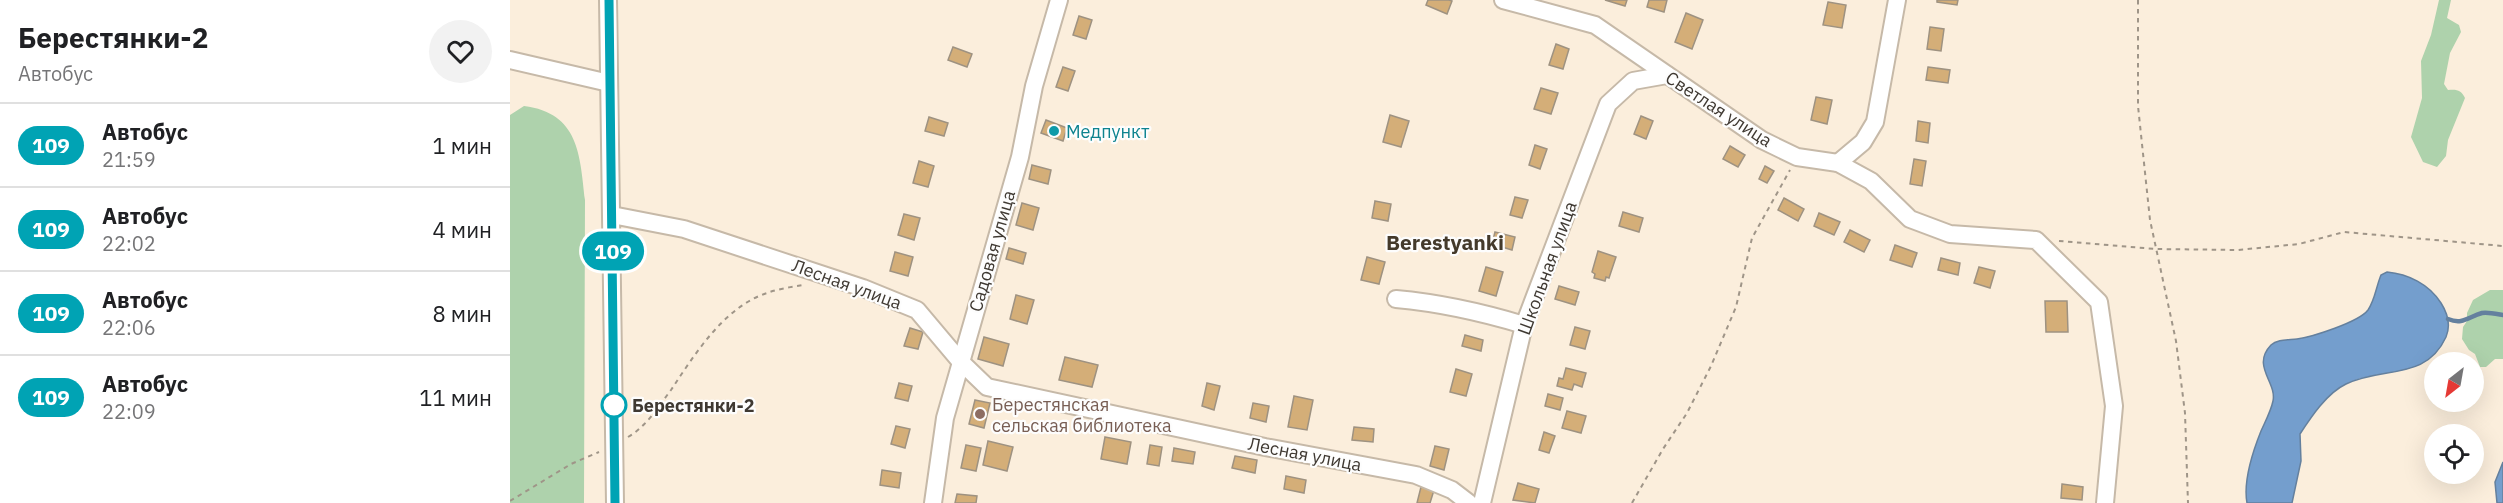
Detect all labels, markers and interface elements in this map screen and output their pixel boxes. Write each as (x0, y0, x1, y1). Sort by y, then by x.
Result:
text: Берестянки-2 (18, 19, 208, 56)
button: heart (429, 20, 492, 83)
text: Автобус (18, 60, 93, 87)
street label: Светлая улица (1661, 66, 1777, 152)
text: Автобус (102, 117, 188, 146)
place label: Медпункт (1066, 120, 1150, 143)
marker: Медпункт (1047, 124, 1061, 138)
text: 109 (32, 131, 70, 159)
text: 1 мин (432, 131, 492, 160)
text: 21:59 (102, 146, 156, 173)
street label: Садовая улица (964, 187, 1020, 314)
street label: Школьная улица (1512, 198, 1582, 338)
text: Автобус (102, 201, 188, 230)
text: 109 (32, 215, 70, 243)
text: 4 мин (432, 215, 492, 244)
district label: Berestyanki (1386, 228, 1504, 256)
text: 22:02 (102, 230, 156, 257)
line badge: 109 (578, 232, 648, 270)
text: 109 (594, 237, 632, 265)
street label: Лесная улица (789, 253, 905, 315)
text: Автобус (102, 285, 188, 314)
text: 109 (32, 299, 70, 327)
text: 8 мин (432, 299, 492, 328)
text: 22:06 (102, 314, 156, 341)
north arrow (2424, 352, 2484, 412)
map controls (2424, 352, 2484, 484)
text: Автобус (102, 369, 188, 398)
text: 109 (32, 383, 70, 411)
text: 11 мин (419, 383, 492, 412)
marker: Берестянки-2 (601, 392, 627, 418)
place label: Берестянская сельская библиотека (992, 393, 1172, 437)
place label: Берестянки-2 (632, 394, 754, 417)
text: 22:09 (102, 398, 156, 425)
marker: Берестянская сельская библиотека (973, 407, 987, 421)
button: locate (2424, 424, 2484, 484)
street label: Лесная улица (1246, 432, 1364, 476)

